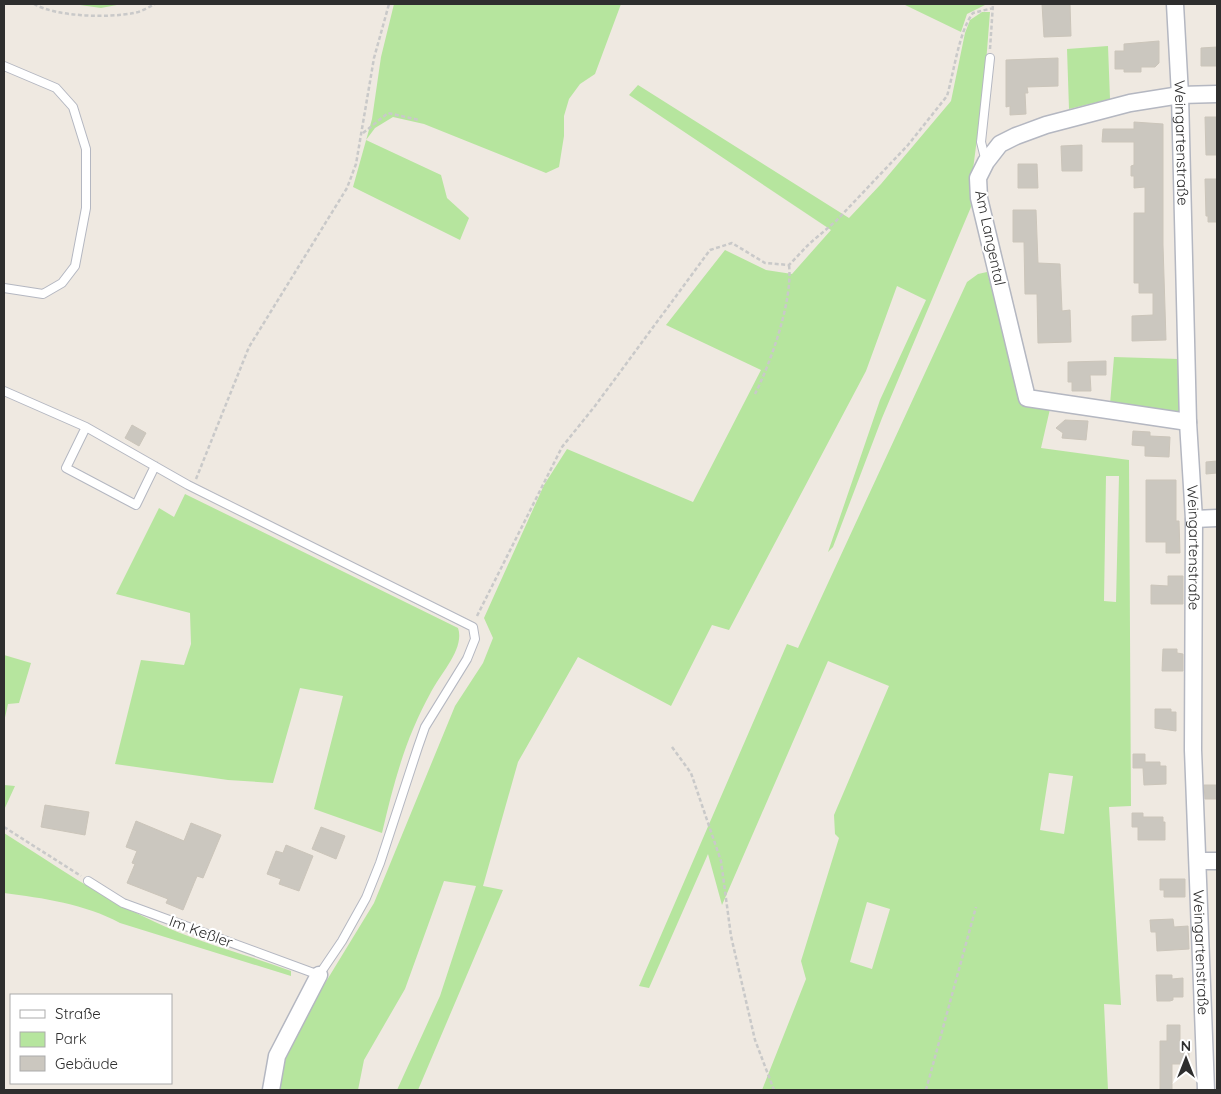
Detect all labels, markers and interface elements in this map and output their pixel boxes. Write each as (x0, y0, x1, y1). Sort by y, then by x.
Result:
street label: Weingartenstraße (1170, 80, 1193, 206)
street label: Am Langental (971, 188, 1010, 287)
street label: Weingartenstraße (1183, 484, 1204, 610)
street label: Weingartenstraße (1189, 889, 1213, 1015)
street label: Im Keßler (167, 911, 236, 952)
legend (10, 994, 172, 1084)
text: Straße (55, 1004, 101, 1023)
text: Park (55, 1029, 87, 1048)
north arrow (1161, 1034, 1211, 1084)
text: N (1181, 1037, 1191, 1055)
text: Gebäude (55, 1054, 118, 1073)

